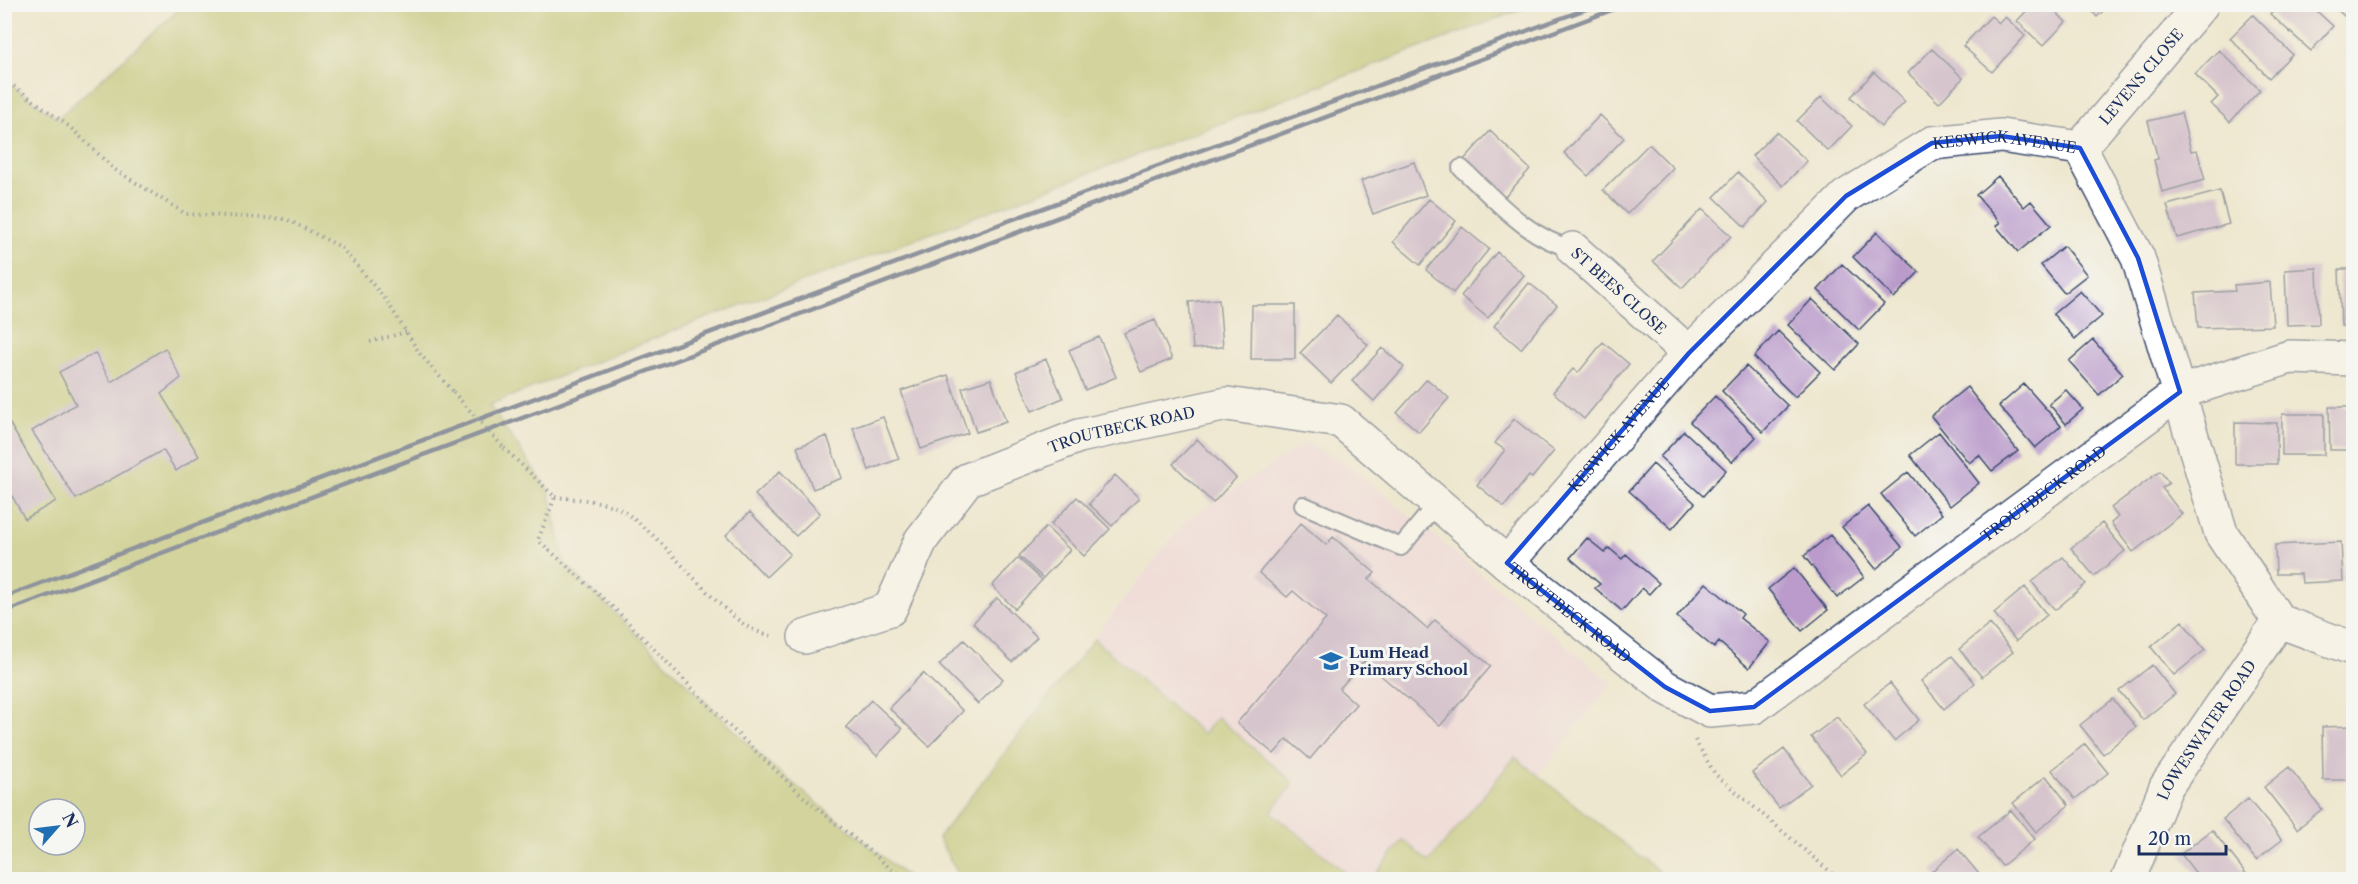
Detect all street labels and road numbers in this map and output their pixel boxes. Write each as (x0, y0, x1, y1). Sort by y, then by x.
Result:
street label: LEVENS CLOSE (2095, 24, 2187, 128)
street label: KESWICK AVENUE (1932, 126, 2078, 157)
street label: ST BEES CLOSE (1568, 243, 1671, 338)
street label: KESWICK AVENUE (1564, 374, 1673, 495)
street label: TROUTBECK ROAD (1045, 402, 1197, 457)
street label: TROUTBECK ROAD (1977, 441, 2110, 546)
street label: TROUTBECK ROAD (1505, 558, 1635, 666)
street label: LOWESWATER ROAD (2152, 656, 2259, 803)

